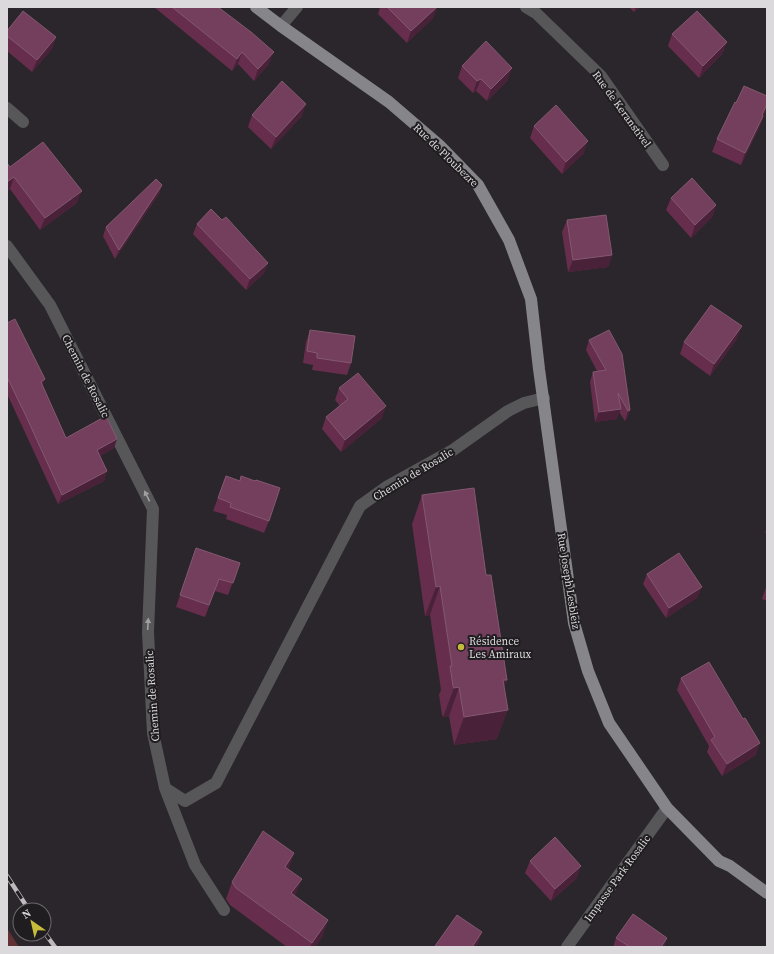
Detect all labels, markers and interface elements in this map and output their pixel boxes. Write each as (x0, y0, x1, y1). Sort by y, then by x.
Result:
street label: Rue de Keranstivel (589, 68, 654, 151)
street label: Rue de Ploubezre (410, 120, 482, 191)
street label: Chemin de Rosalic (58, 332, 113, 421)
street label: Chemin de Rosalic (370, 444, 457, 504)
one-way arrow (144, 490, 150, 502)
street label: Rue Joseph Lesbleiz (553, 532, 584, 630)
one-way arrow (145, 618, 152, 631)
place label: Résidence Les Amiraux (469, 634, 532, 662)
marker: Résidence Les Amiraux (456, 642, 466, 652)
street label: Chemin de Rosalic (142, 649, 163, 742)
street label: Impasse Park Rosalic (581, 831, 654, 925)
north arrow (12, 902, 52, 942)
text: N (19, 906, 34, 923)

